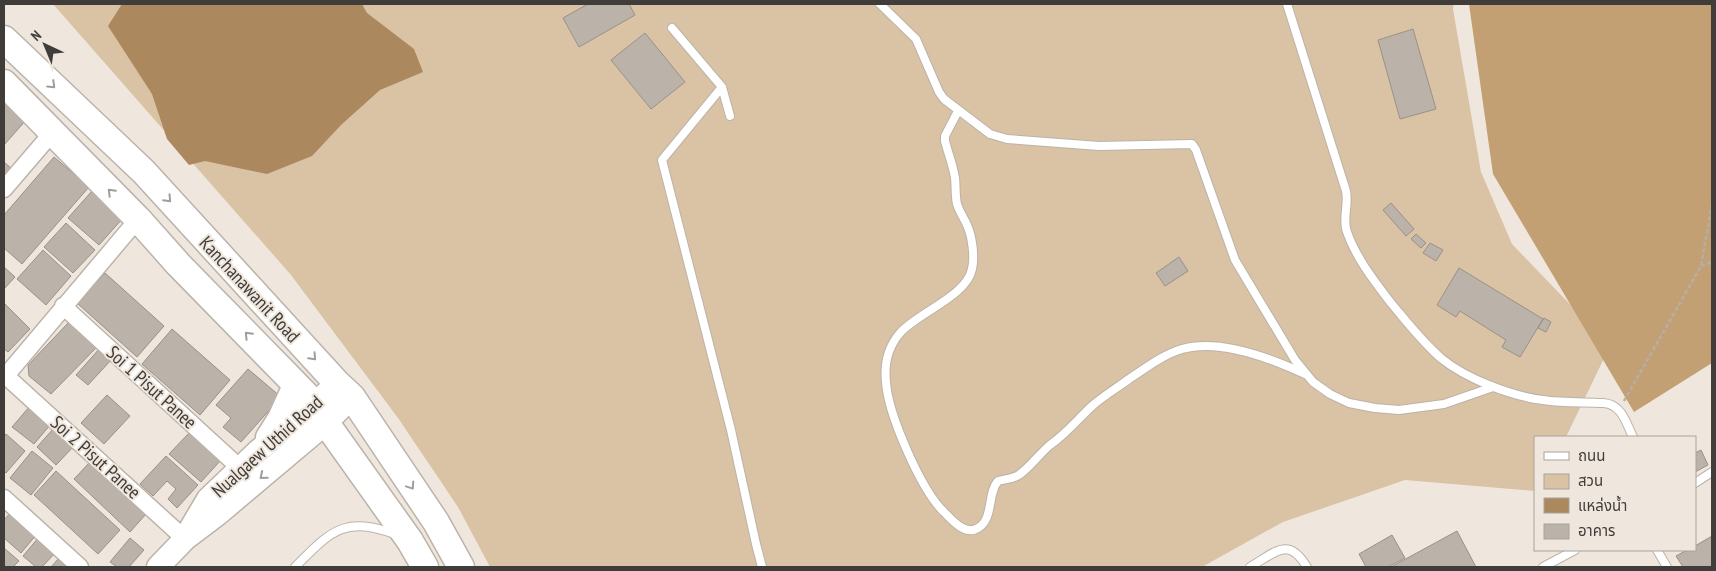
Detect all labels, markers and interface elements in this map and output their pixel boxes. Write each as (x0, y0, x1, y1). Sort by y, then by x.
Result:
north arrow (20, 20, 70, 70)
text: N (27, 27, 45, 45)
one-way arrow (46, 79, 55, 88)
one-way arrow (108, 189, 117, 198)
one-way arrow (162, 193, 171, 202)
street label: Kanchanawanit Road (195, 231, 305, 347)
one-way arrow (245, 332, 254, 341)
street label: Soi 1 Pisut Panee (102, 340, 202, 434)
one-way arrow (307, 351, 316, 360)
street label: Nualgaew Uthid Road (207, 390, 327, 502)
street label: Soi 2 Pisut Panee (46, 410, 146, 504)
legend (1534, 436, 1696, 551)
text: ถนน (1578, 446, 1605, 465)
one-way arrow (260, 470, 269, 479)
text: สวน (1578, 471, 1603, 490)
one-way arrow (405, 480, 414, 489)
text: แหล่งน้ำ (1578, 495, 1627, 515)
text: อาคาร (1578, 521, 1615, 540)

